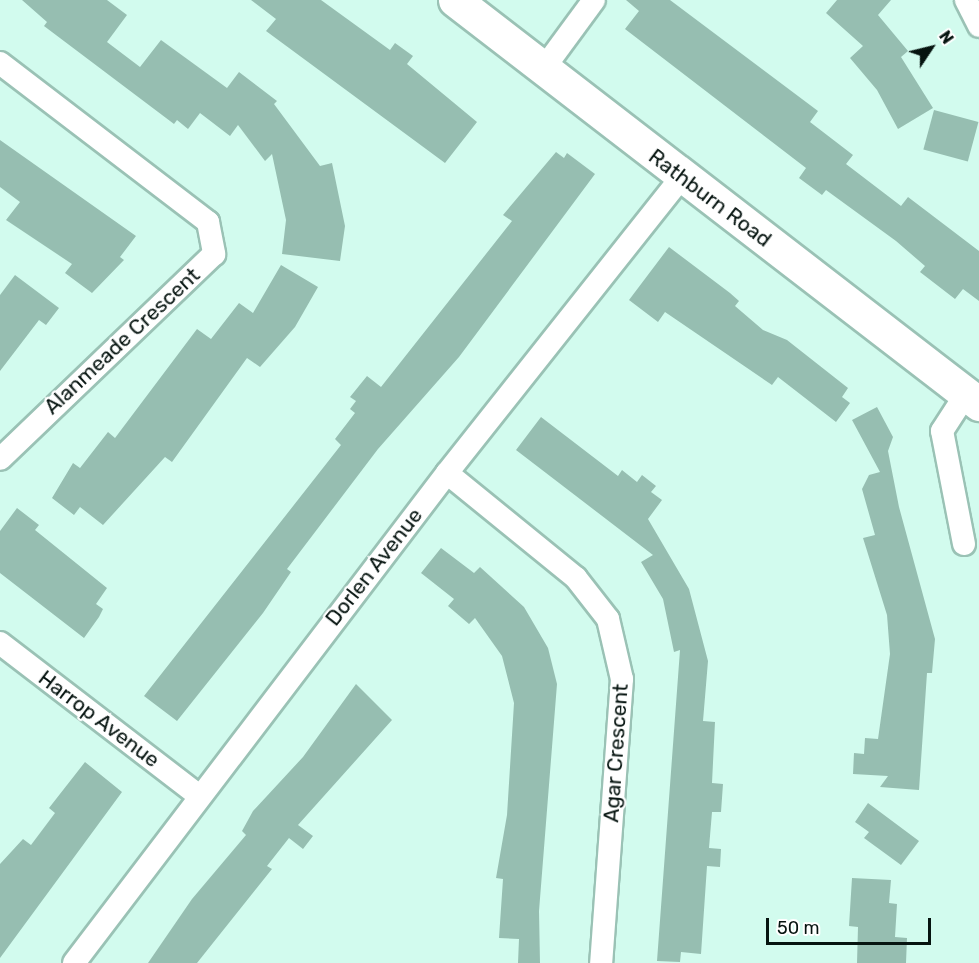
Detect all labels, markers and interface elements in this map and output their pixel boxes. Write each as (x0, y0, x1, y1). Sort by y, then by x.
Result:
north arrow (901, 18, 961, 78)
text: N (935, 27, 957, 48)
street label: Rathburn Road (644, 144, 776, 252)
street label: Alanmeade Crescent (39, 262, 205, 420)
street label: Dorlen Avenue (320, 503, 428, 631)
street label: Harrop Avenue (33, 665, 165, 773)
street label: Agar Crescent (599, 683, 633, 823)
scale bar (769, 906, 934, 944)
text: 50 m (777, 917, 820, 939)

